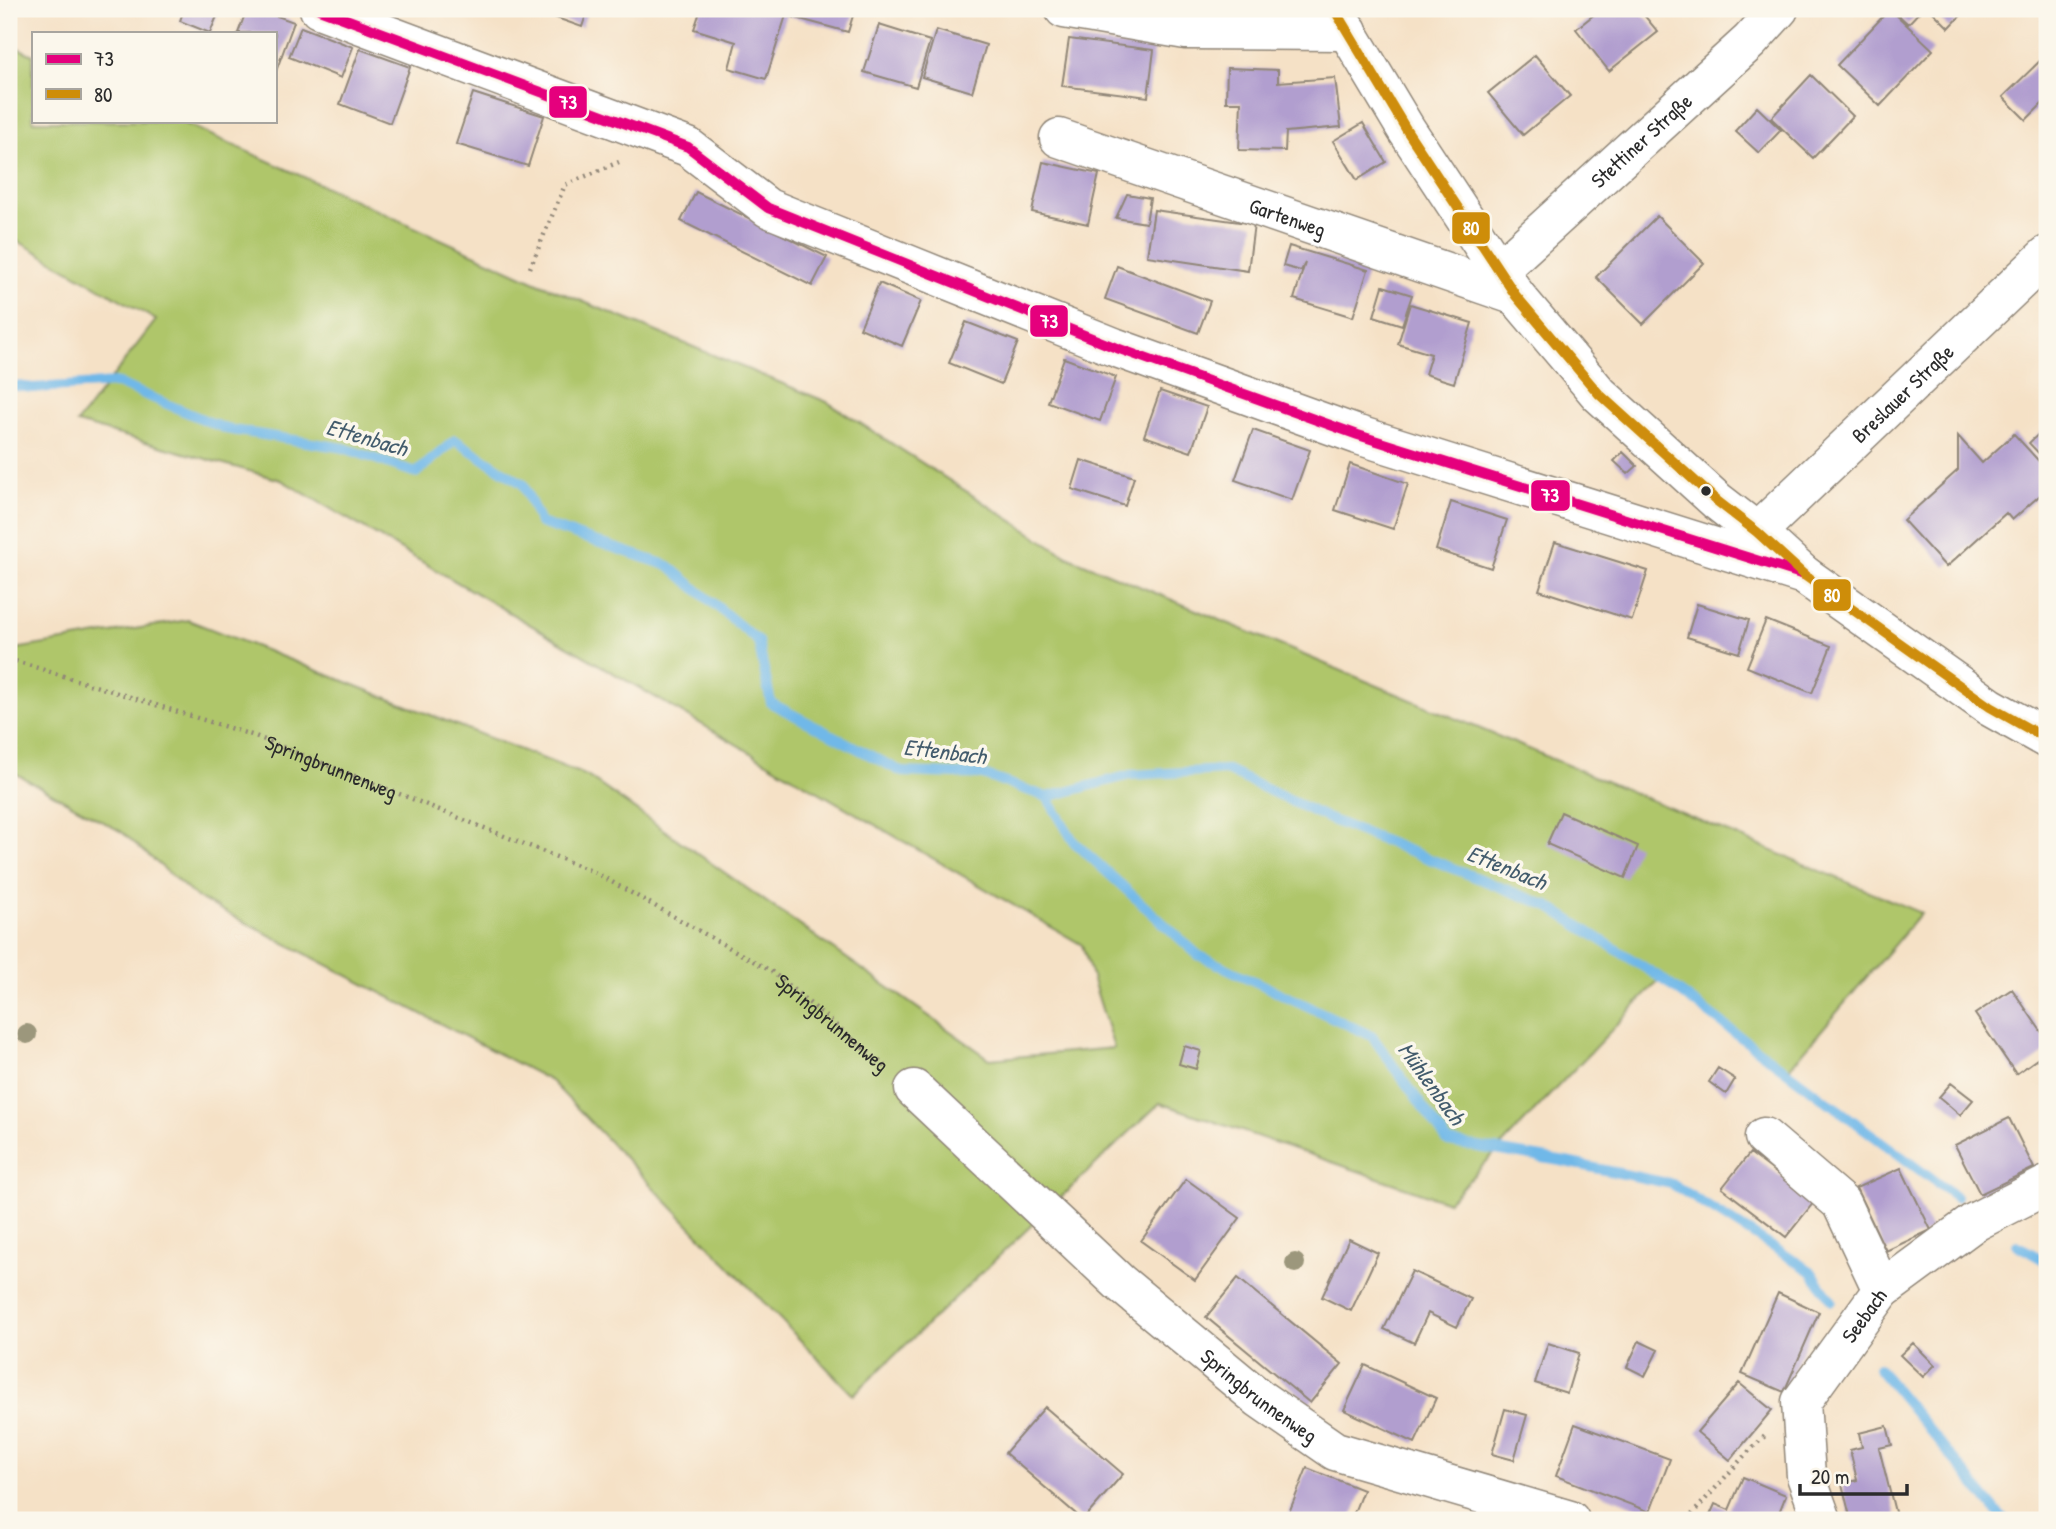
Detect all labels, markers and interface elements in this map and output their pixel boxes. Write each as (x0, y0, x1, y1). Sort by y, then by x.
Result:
legend (32, 32, 276, 122)
text: 73 (94, 44, 114, 73)
text: 80 (94, 80, 113, 109)
line badge: 73 (548, 85, 588, 119)
street label: Stettiner Straße (1584, 86, 1698, 194)
text: 73 (558, 89, 577, 115)
street label: Gartenweg (1246, 190, 1330, 244)
line badge: 80 (1451, 211, 1491, 245)
text: 80 (1463, 215, 1480, 241)
line badge: 73 (1029, 304, 1069, 338)
text: 73 (1039, 308, 1058, 334)
street label: Breslauer Straße (1845, 337, 1960, 449)
water label: Ettenbach (323, 411, 412, 464)
line badge: 73 (1530, 479, 1571, 512)
text: 73 (1540, 482, 1559, 508)
unlabelled marker (1699, 484, 1713, 498)
line badge: 80 (1812, 578, 1852, 612)
text: 80 (1824, 582, 1841, 608)
street label: Springbrunnenweg (261, 727, 402, 806)
water label: Ettenbach (902, 731, 989, 772)
water label: Ettenbach (1463, 837, 1552, 897)
street label: Springbrunnenweg (770, 966, 895, 1078)
water label: Mühlenbach (1391, 1035, 1473, 1132)
street label: Seebach (1834, 1282, 1893, 1348)
street label: Springbrunnenweg (1195, 1341, 1323, 1449)
scale bar (1800, 1452, 1907, 1496)
text: 20 m (1811, 1462, 1849, 1491)

